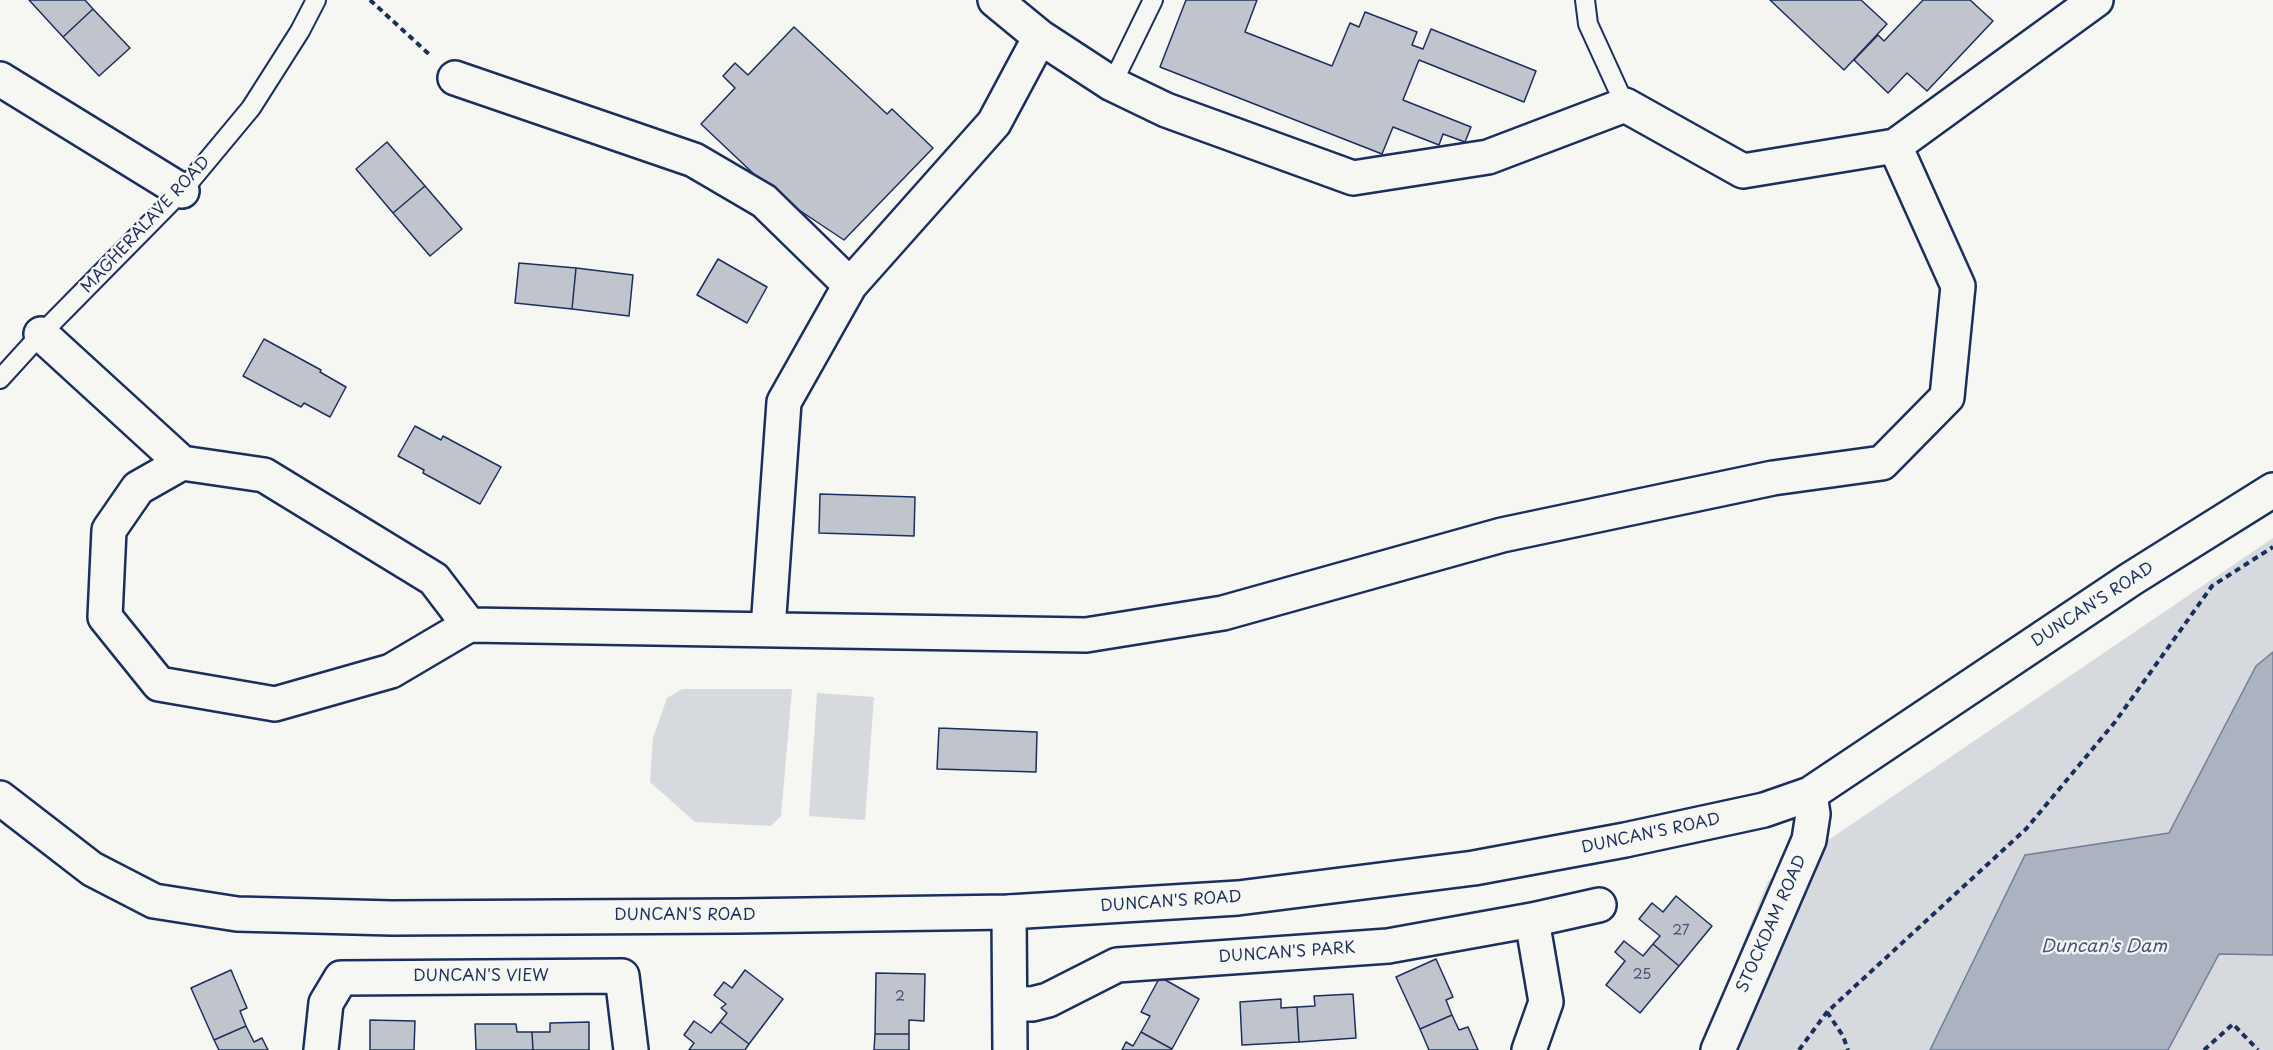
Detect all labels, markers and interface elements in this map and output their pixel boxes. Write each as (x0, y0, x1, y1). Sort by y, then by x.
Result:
street label: MAGHERALAVE ROAD (78, 153, 214, 297)
street label: DUNCAN'S ROAD (2028, 558, 2158, 652)
street label: DUNCAN'S ROAD (1580, 810, 1722, 858)
street label: STOCKDAM ROAD (1733, 852, 1811, 996)
street label: DUNCAN'S ROAD (1100, 887, 1242, 917)
street label: DUNCAN'S ROAD (614, 906, 756, 926)
house number: 27 (1672, 923, 1690, 939)
water label: Duncan's Dam (2041, 936, 2167, 958)
street label: DUNCAN'S PARK (1218, 939, 1356, 967)
street label: DUNCAN'S VIEW (413, 967, 549, 987)
house number: 25 (1633, 967, 1651, 983)
house number: 2 (895, 989, 905, 1005)

